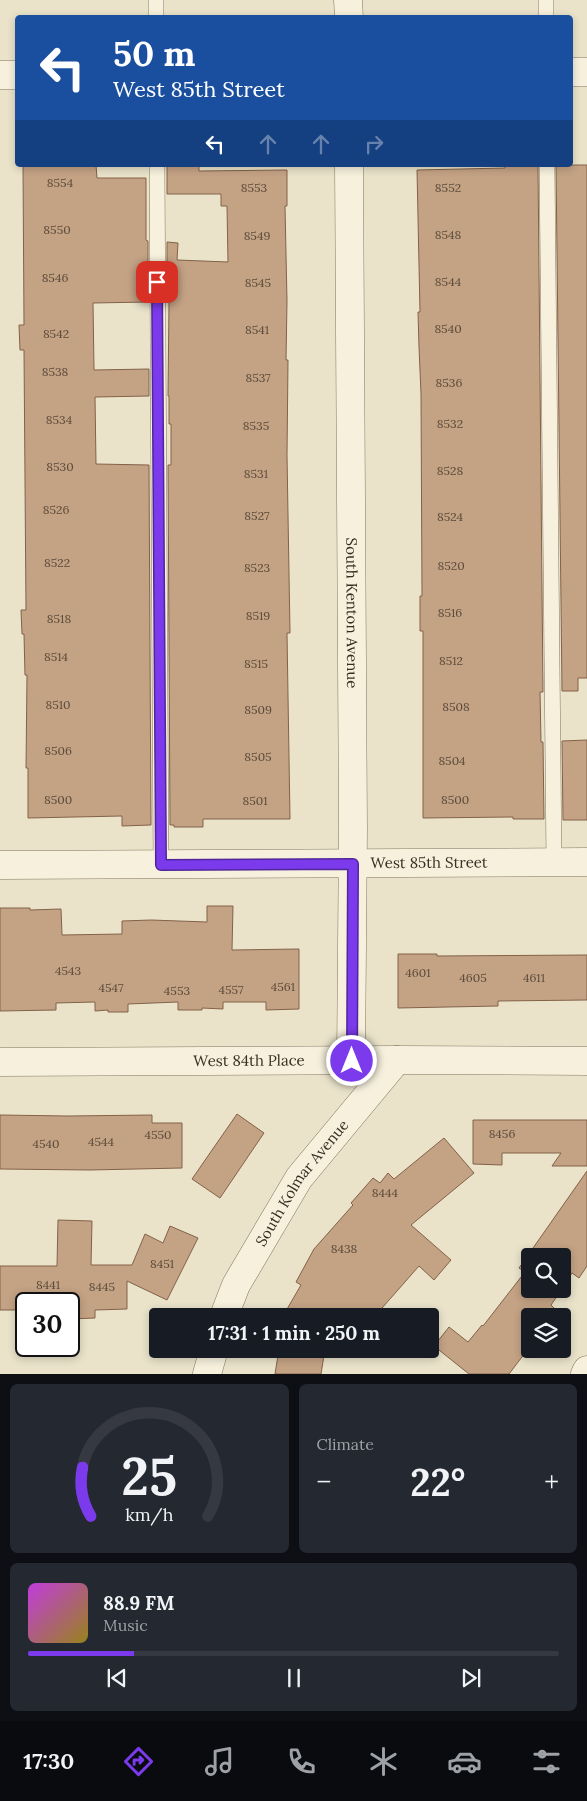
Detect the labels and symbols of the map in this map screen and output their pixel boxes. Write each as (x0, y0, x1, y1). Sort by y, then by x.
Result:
house number: 8554 (47, 175, 74, 190)
house number: 8553 (241, 180, 268, 195)
house number: 8552 (435, 180, 461, 195)
house number: 8550 (43, 222, 71, 237)
house number: 8548 (435, 227, 462, 242)
house number: 8549 (244, 228, 270, 243)
pin (136, 261, 178, 303)
house number: 8546 (42, 270, 68, 285)
house number: 8544 (435, 274, 462, 289)
house number: 8545 (245, 275, 271, 290)
house number: 8540 (434, 321, 462, 336)
house number: 8541 (245, 322, 269, 337)
house number: 8542 (43, 326, 69, 341)
house number: 8538 (42, 364, 69, 379)
house number: 8537 (245, 370, 271, 385)
house number: 8536 (436, 375, 463, 390)
house number: 8534 (46, 412, 73, 427)
house number: 8532 (437, 416, 463, 431)
house number: 8535 (243, 418, 269, 433)
house number: 8530 (46, 459, 74, 474)
house number: 8528 (437, 463, 463, 478)
house number: 8531 (244, 466, 268, 481)
house number: 8526 (43, 502, 69, 517)
house number: 8527 (244, 508, 270, 523)
house number: 8524 (437, 509, 463, 524)
street label: South Kenton Avenue (342, 538, 362, 688)
house number: 8522 (44, 555, 70, 570)
house number: 8520 (437, 558, 465, 573)
house number: 8523 (244, 560, 270, 575)
house number: 8516 (438, 605, 462, 620)
house number: 8519 (246, 608, 270, 623)
house number: 8518 (47, 611, 71, 626)
house number: 8514 (44, 649, 69, 664)
house number: 8512 (439, 653, 463, 668)
house number: 8515 (244, 656, 268, 671)
house number: 8510 (45, 697, 71, 712)
house number: 8508 (442, 699, 470, 714)
house number: 8509 (244, 702, 272, 717)
house number: 8506 (44, 743, 72, 758)
house number: 8505 (244, 749, 272, 764)
house number: 8504 (438, 753, 466, 768)
house number: 8500 (44, 792, 72, 807)
house number: 8500 (441, 792, 469, 807)
house number: 8501 (242, 793, 268, 808)
street label: West 85th Street (370, 853, 488, 872)
house number: 4543 (55, 963, 81, 978)
house number: 4601 (405, 965, 431, 980)
house number: 4605 (459, 970, 487, 985)
house number: 4611 (523, 970, 545, 985)
house number: 4561 (271, 979, 295, 994)
house number: 4547 (98, 980, 124, 995)
house number: 4557 (218, 982, 244, 997)
house number: 4553 (164, 983, 190, 998)
position arrow (325, 1034, 377, 1086)
street label: West 84th Place (193, 1050, 305, 1070)
street label: South Kolmar Avenue (251, 1116, 352, 1250)
house number: 8456 (489, 1126, 515, 1141)
house number: 4550 (144, 1127, 172, 1142)
house number: 4544 (88, 1134, 115, 1149)
house number: 4540 (32, 1136, 60, 1151)
house number: 8444 (372, 1185, 399, 1200)
house number: 8438 (331, 1241, 358, 1256)
house number: 8451 (150, 1256, 174, 1271)
house number: 8441 (36, 1277, 60, 1292)
house number: 8445 (89, 1279, 115, 1294)
speed limit sign: 30 (15, 1292, 80, 1357)

